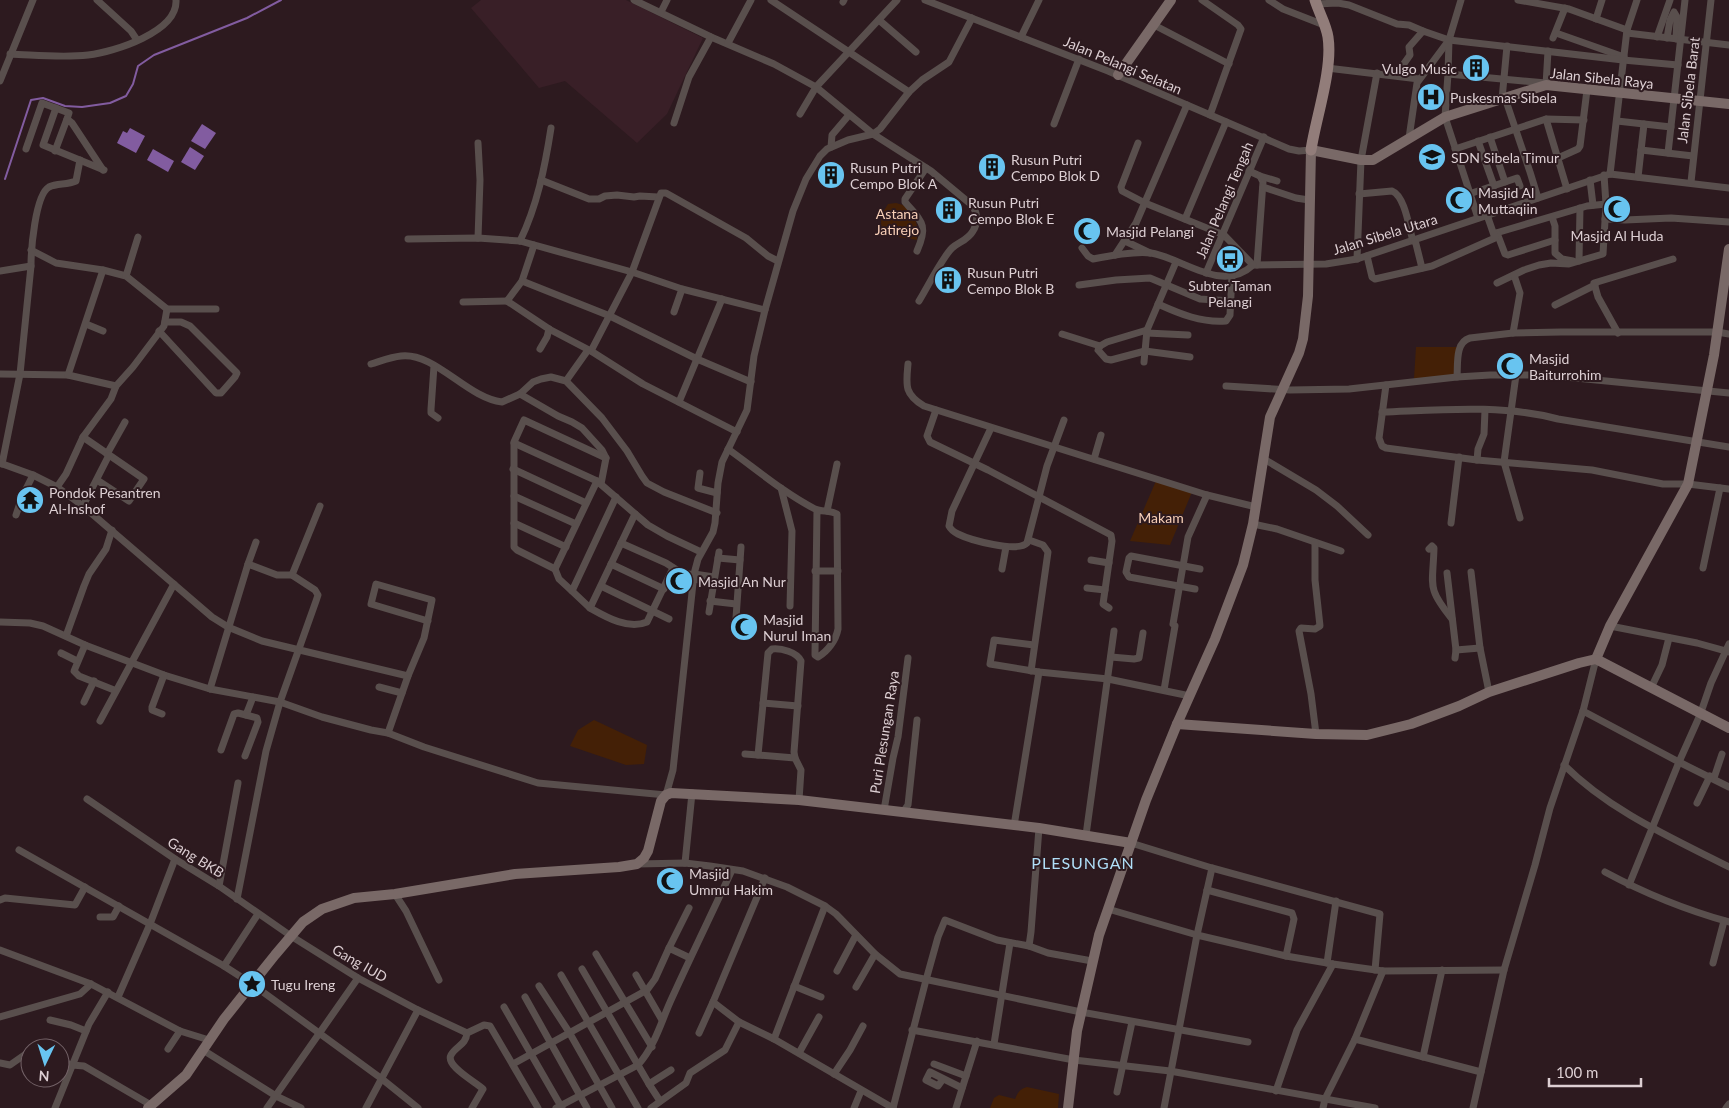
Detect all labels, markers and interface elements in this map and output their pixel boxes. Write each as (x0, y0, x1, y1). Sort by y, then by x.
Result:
street label: Jalan Pelangi Selatan (1061, 32, 1185, 98)
street label: Jalan Sibela Barat (1673, 36, 1703, 144)
building icon: Vulgo Music (1461, 53, 1491, 83)
place label: Vulgo Music (1382, 60, 1457, 77)
street label: Jalan Sibela Raya (1550, 64, 1654, 92)
hospital icon: Puskesmas Sibela (1416, 82, 1446, 112)
place label: Puskesmas Sibela (1450, 89, 1557, 106)
street label: Jalan Pelangi Tengah (1192, 139, 1256, 261)
school or university icon: SDN Sibela Timur (1417, 142, 1447, 172)
place label: SDN Sibela Timur (1451, 149, 1559, 166)
place label: Rusun Putri Cempo Blok D (1011, 151, 1100, 184)
building icon: Rusun Putri Cempo Blok D (977, 152, 1007, 182)
place label: Rusun Putri Cempo Blok A (850, 159, 938, 192)
building icon: Rusun Putri Cempo Blok A (816, 160, 846, 190)
place label: Masjid Al Muttaqiin (1478, 184, 1538, 217)
mosque icon: Masjid Al Muttaqiin (1444, 185, 1474, 215)
place label: Rusun Putri Cempo Blok E (968, 194, 1054, 227)
mosque icon: Masjid Al Huda (1602, 194, 1632, 224)
building icon: Rusun Putri Cempo Blok E (934, 195, 964, 225)
park label: Astana Jatirejo (875, 205, 919, 238)
street label: Jalan Sibela Utara (1331, 210, 1439, 258)
mosque icon: Masjid Pelangi (1072, 216, 1102, 246)
place label: Masjid Pelangi (1106, 223, 1194, 240)
place label: Masjid Al Huda (1571, 227, 1664, 244)
bus stop icon: Subter Taman Pelangi (1215, 244, 1245, 274)
place label: Rusun Putri Cempo Blok B (967, 264, 1054, 297)
building icon: Rusun Putri Cempo Blok B (933, 265, 963, 295)
place label: Subter Taman Pelangi (1188, 277, 1272, 310)
place label: Masjid Baiturrohim (1529, 350, 1602, 383)
mosque icon: Masjid Baiturrohim (1495, 351, 1525, 381)
place label: Pondok Pesantren Al-Inshof (49, 484, 160, 517)
temple icon: Pondok Pesantren Al-Inshof (15, 485, 45, 515)
park label: Makam (1138, 509, 1184, 526)
mosque icon: Masjid An Nur (664, 566, 694, 596)
place label: Masjid An Nur (698, 573, 786, 590)
place label: Masjid Nurul Iman (763, 611, 831, 644)
mosque icon: Masjid Nurul Iman (729, 612, 759, 642)
street label: Puri Plesungan Raya (866, 669, 902, 795)
street label: Gang BKB (165, 833, 227, 881)
district label: PLESUNGAN (1031, 853, 1135, 872)
place label: Masjid Ummu Hakim (689, 865, 773, 898)
mosque icon: Masjid Ummu Hakim (655, 866, 685, 896)
street label: Gang IUD (329, 940, 391, 986)
place icon: Tugu Ireng (237, 969, 267, 999)
place label: Tugu Ireng (271, 976, 335, 993)
north arrow (20, 1038, 70, 1088)
scale bar (1549, 1056, 1642, 1088)
text: 100 m (1556, 1063, 1598, 1081)
text: N (38, 1068, 50, 1085)

